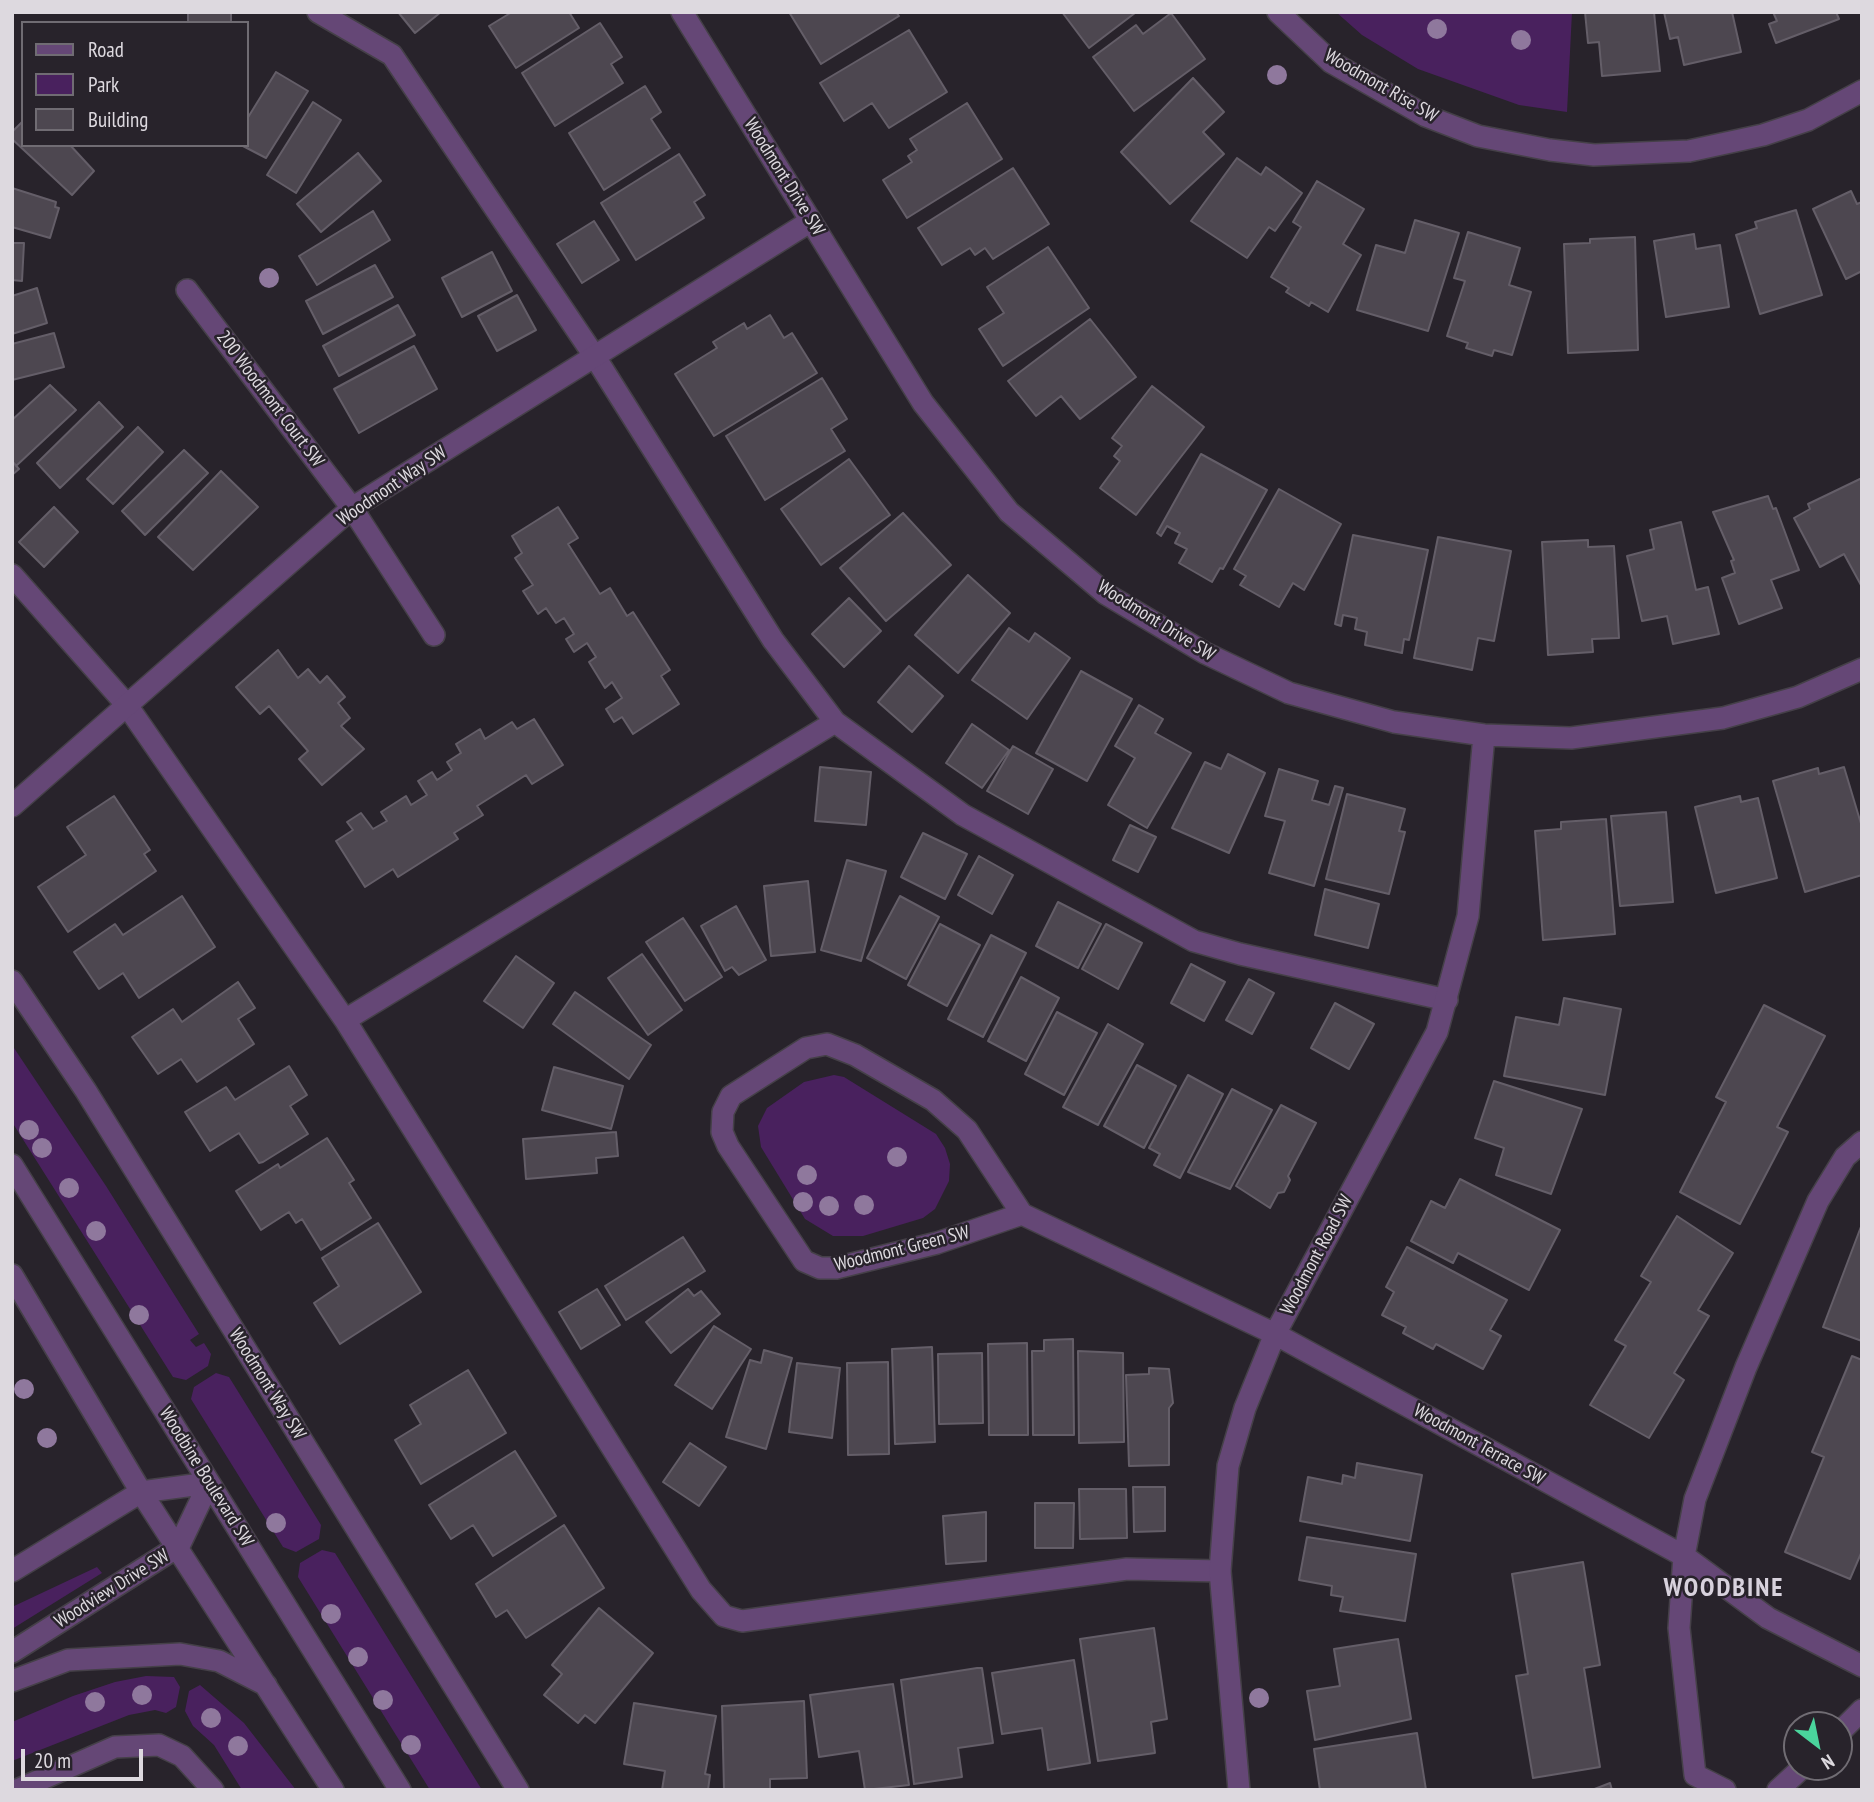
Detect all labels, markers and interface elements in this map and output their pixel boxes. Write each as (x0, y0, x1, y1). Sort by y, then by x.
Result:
legend (21, 21, 248, 147)
text: Road (88, 36, 124, 63)
street label: Woodmont Rise SW (1320, 44, 1442, 128)
text: Park (88, 71, 119, 98)
text: Building (88, 106, 148, 133)
street label: Woodmont Drive SW (739, 114, 829, 240)
street label: 200 Woodmont Court SW (211, 326, 329, 472)
street label: Woodmont Way SW (333, 441, 451, 531)
street label: Woodmont Drive SW (1093, 576, 1219, 666)
street label: Woodmont Road SW (1276, 1191, 1358, 1319)
street label: Woodmont Green SW (832, 1221, 972, 1277)
street label: Woodmont Way SW (224, 1324, 310, 1444)
street label: Woodmont Terrace SW (1409, 1400, 1549, 1490)
street label: Woodbine Boulevard SW (154, 1403, 258, 1551)
street label: Woodview Drive SW (51, 1545, 173, 1633)
district label: WOODBINE (1665, 1573, 1783, 1605)
north arrow (1783, 1711, 1853, 1781)
scale bar (24, 1736, 147, 1780)
text: 20 m (34, 1747, 71, 1774)
text: N (1817, 1749, 1839, 1775)

